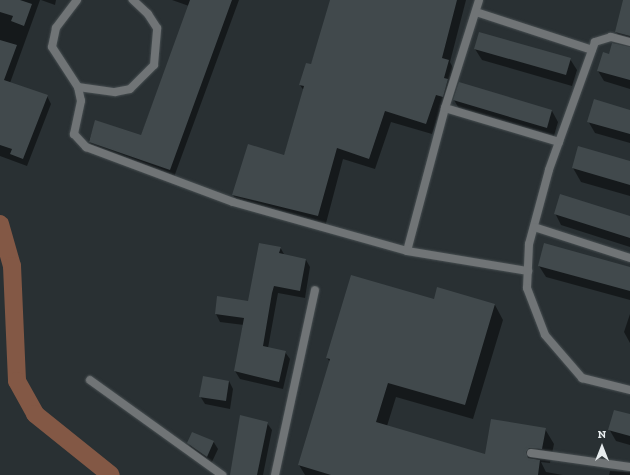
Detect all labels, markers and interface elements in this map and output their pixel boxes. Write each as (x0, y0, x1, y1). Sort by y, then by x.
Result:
north arrow (582, 427, 622, 467)
text: N (598, 428, 606, 441)

